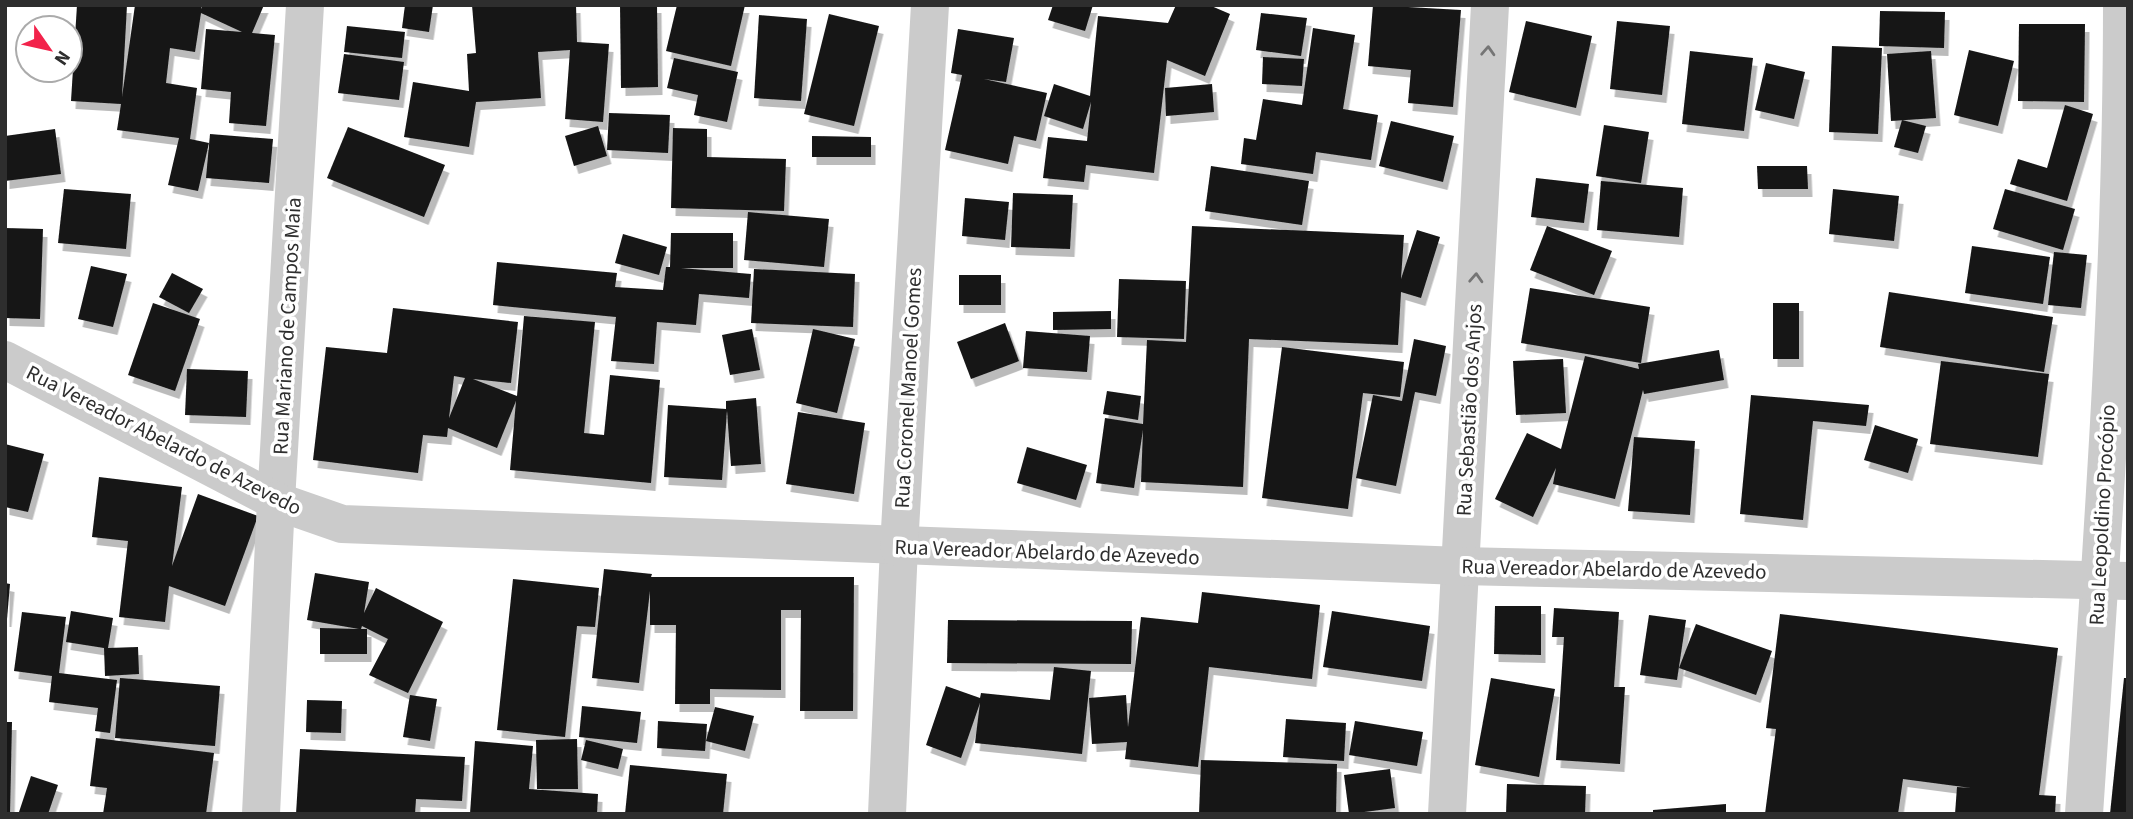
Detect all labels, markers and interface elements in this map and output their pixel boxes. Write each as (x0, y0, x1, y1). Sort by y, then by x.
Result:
north arrow (14, 14, 84, 84)
text: N (47, 45, 77, 70)
one-way arrow (1480, 45, 1495, 56)
street label: Rua Mariano de Campos Maia (265, 196, 309, 456)
street label: Rua Coronel Manoel Gomes (887, 267, 929, 509)
one-way arrow (1469, 272, 1484, 283)
street label: Rua Sebastião dos Anjos (1448, 303, 1490, 517)
street label: Rua Vereador Abelardo de Azevedo (21, 357, 307, 523)
street label: Rua Leopoldino Procópio (2081, 404, 2123, 626)
street label: Rua Vereador Abelardo de Azevedo (894, 532, 1200, 572)
street label: Rua Vereador Abelardo de Azevedo (1461, 551, 1767, 587)

